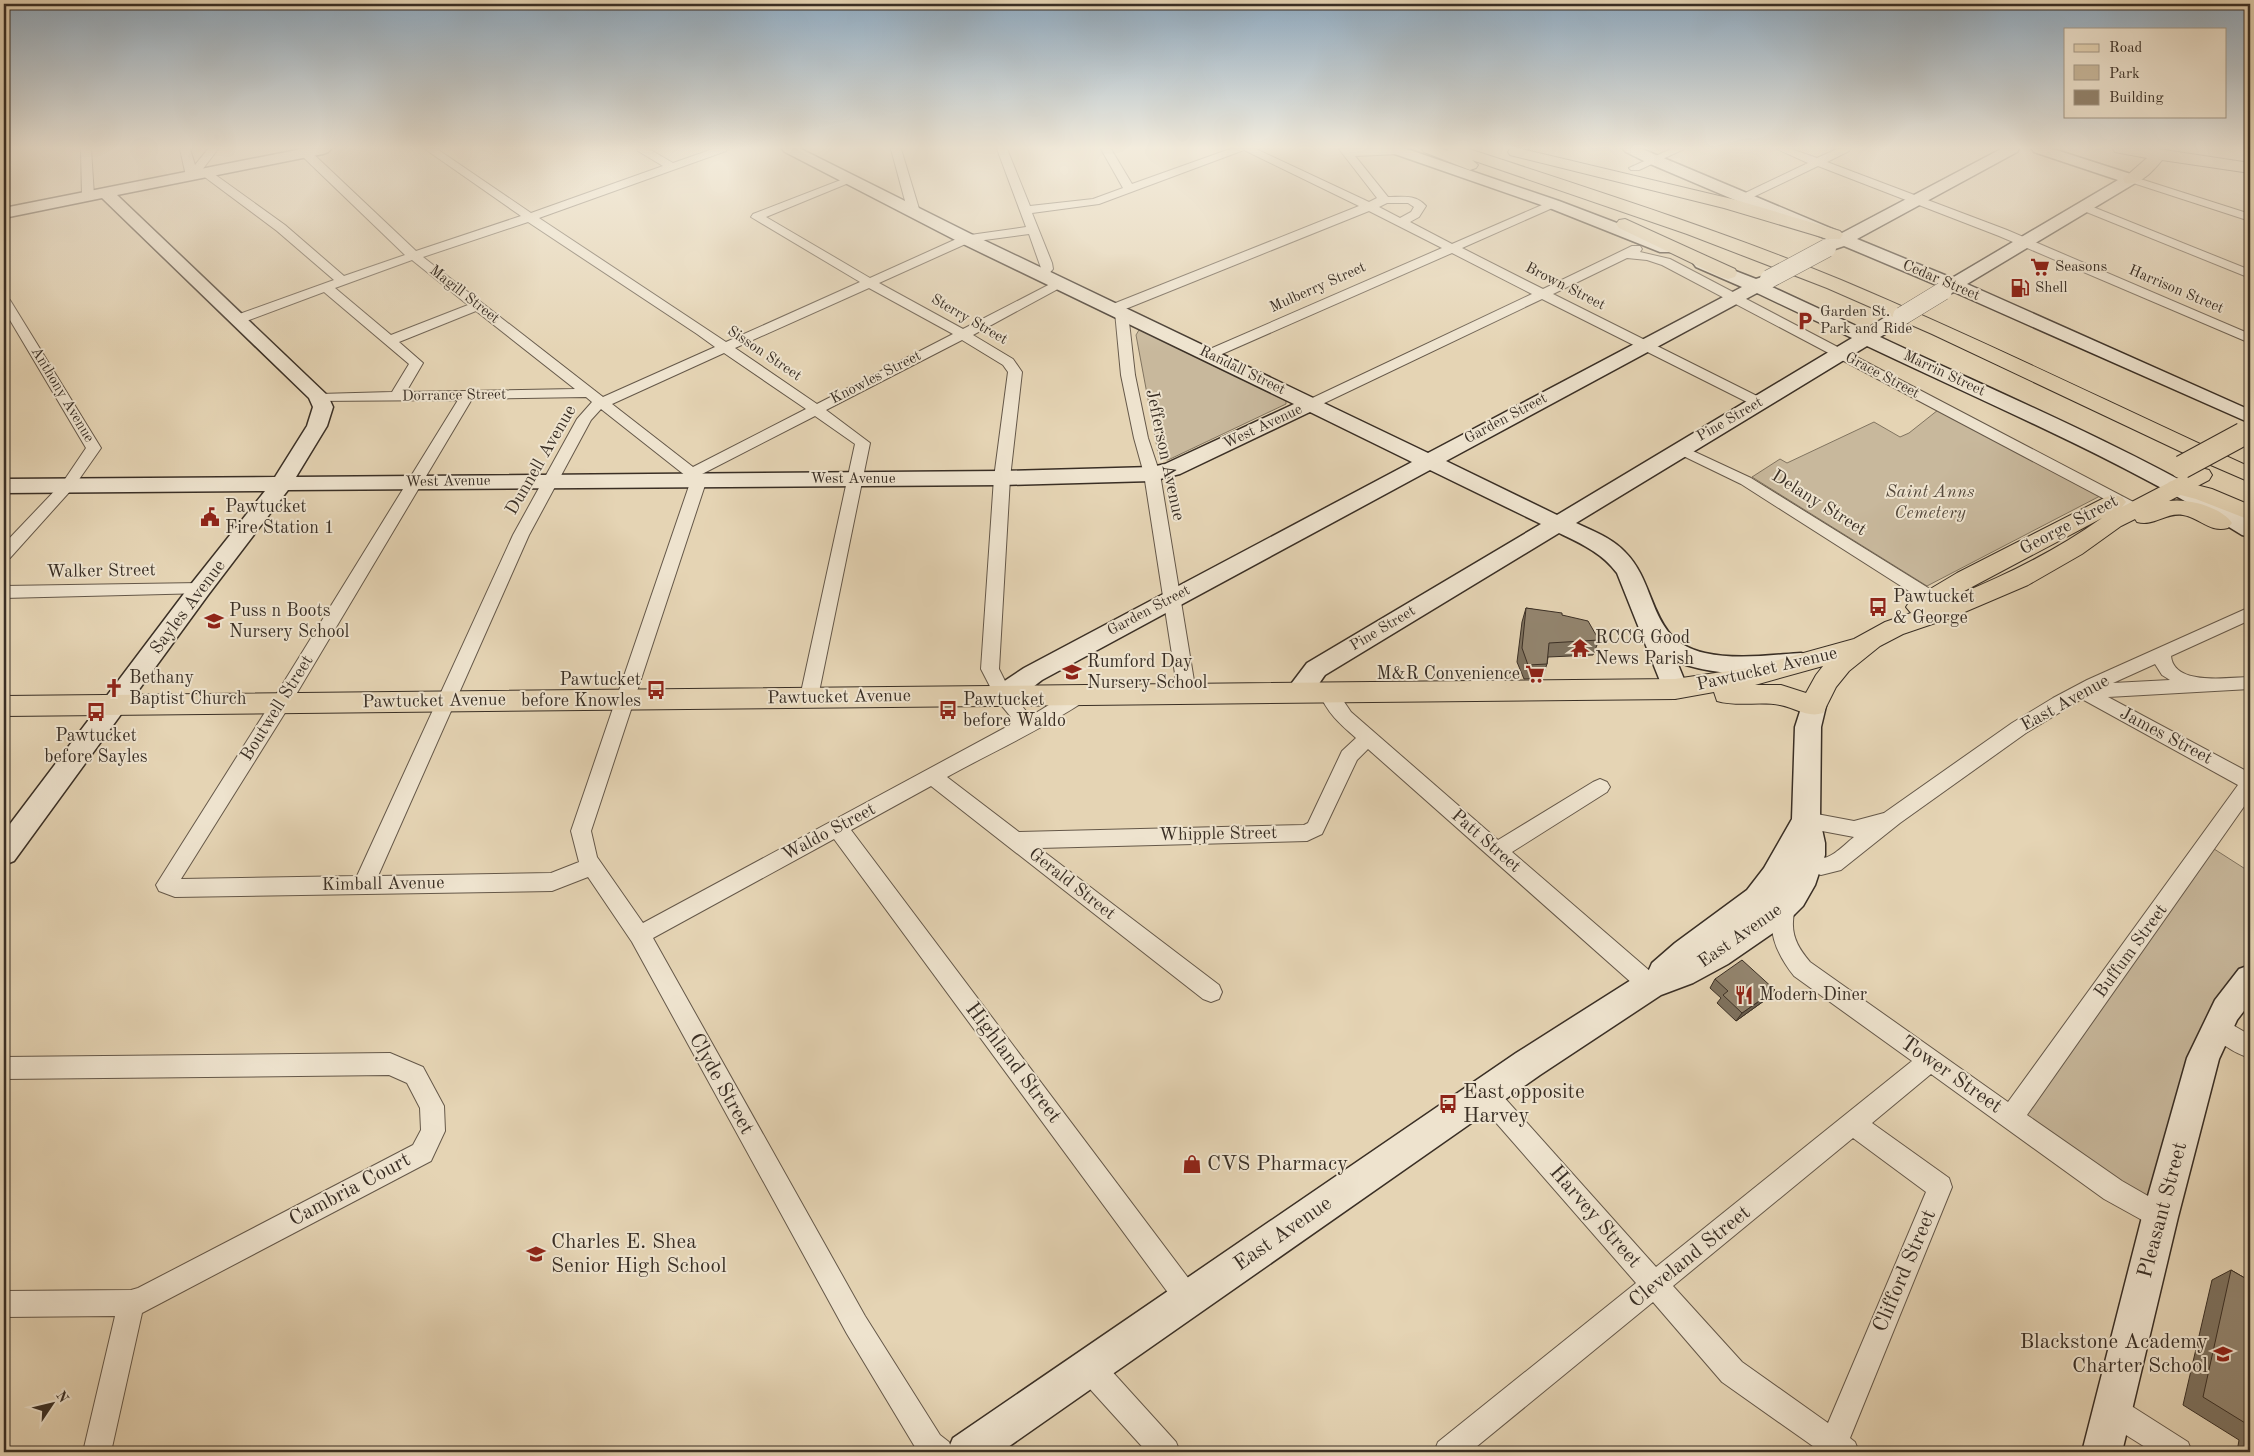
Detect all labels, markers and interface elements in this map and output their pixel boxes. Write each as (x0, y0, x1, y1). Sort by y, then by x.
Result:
legend (2064, 28, 2226, 118)
text: Road (2109, 41, 2143, 56)
text: Park (2109, 67, 2140, 82)
text: Building (2109, 91, 2164, 106)
supermarket icon: Seasons (2029, 256, 2051, 278)
street label: Cedar Street (1900, 258, 1982, 304)
street label: Mulberry Street (1268, 260, 1368, 316)
street label: Brown Street (1523, 260, 1607, 314)
place label: Seasons (2055, 260, 2107, 275)
street label: Magill Street (426, 263, 502, 327)
street label: Harrison Street (2126, 263, 2226, 317)
fuel station icon: Shell (2009, 277, 2031, 299)
place label: Shell (2035, 281, 2067, 296)
street label: Sterry Street (928, 292, 1010, 348)
place label: Garden St. Park and Ride (1820, 305, 1912, 337)
parking icon: Garden St. Park and Ride (1794, 310, 1816, 332)
street label: Sisson Street (724, 324, 804, 384)
street label: Randall Street (1197, 344, 1287, 398)
street label: Anthony Avenue (28, 345, 96, 445)
street label: Knowles Street (828, 349, 924, 407)
street label: Marrin Street (1901, 349, 1987, 399)
street label: Grace Street (1842, 350, 1922, 402)
street label: Jefferson Avenue (1142, 387, 1188, 523)
street label: Dorrance Street (402, 388, 506, 404)
street label: Garden Street (1462, 391, 1550, 447)
street label: Pine Street (1695, 395, 1765, 445)
street label: Dunnell Avenue (502, 402, 580, 518)
street label: West Avenue (1221, 402, 1305, 452)
street label: Delany Street (1768, 467, 1870, 539)
street label: West Avenue (810, 472, 896, 487)
street label: West Avenue (405, 474, 491, 490)
park label: Saint Anns Cemetery (1885, 483, 1975, 522)
street label: George Street (2017, 492, 2121, 558)
place label: Pawtucket Fire Station 1 (225, 498, 334, 537)
public building icon: Pawtucket Fire Station 1 (199, 506, 221, 528)
street label: Sayles Avenue (147, 557, 229, 657)
street label: Walker Street (46, 561, 156, 581)
street label: Garden Street (1105, 583, 1193, 639)
place label: Pawtucket & George (1893, 588, 1975, 627)
bus stop icon: Pawtucket & George (1867, 596, 1889, 618)
place label: Puss n Boots Nursery School (229, 602, 350, 641)
street label: Pine Street (1348, 604, 1418, 654)
school or university icon: Puss n Boots Nursery School (203, 610, 225, 632)
place label: RCCG Good News Parish (1595, 629, 1694, 668)
temple icon: RCCG Good News Parish (1569, 637, 1591, 659)
street label: Pawtucket Avenue (1695, 644, 1839, 694)
street label: Boutwell Street (237, 652, 317, 764)
place label: Rumford Day Nursery School (1087, 653, 1208, 692)
school or university icon: Rumford Day Nursery School (1061, 661, 1083, 683)
supermarket icon: M&R Convenience (1524, 663, 1546, 685)
place label: M&R Convenience (1376, 665, 1520, 683)
place label: Bethany Baptist Church (129, 669, 247, 708)
place label: Pawtucket before Knowles (521, 671, 641, 710)
street label: East Avenue (2018, 671, 2112, 735)
church icon: Bethany Baptist Church (103, 677, 125, 699)
bus stop icon: Pawtucket before Knowles (645, 679, 667, 701)
street label: Pawtucket Avenue (767, 687, 911, 707)
street label: Pawtucket Avenue (362, 691, 506, 711)
place label: Pawtucket before Waldo (963, 691, 1066, 730)
bus stop icon: Pawtucket before Waldo (937, 699, 959, 721)
bus stop icon: Pawtucket before Sayles (85, 701, 107, 723)
street label: James Street (2117, 704, 2215, 768)
place label: Pawtucket before Sayles (44, 727, 148, 766)
street label: Waldo Street (779, 800, 879, 864)
street label: Patt Street (1448, 806, 1524, 876)
street label: Whipple Street (1159, 824, 1277, 844)
street label: Gerald Street (1025, 845, 1119, 923)
street label: Kimball Avenue (321, 874, 445, 894)
street label: East Avenue (1695, 901, 1785, 971)
street label: Buffum Street (2091, 901, 2171, 1001)
restaurant icon: Modern Diner (1733, 984, 1755, 1006)
place label: Modern Diner (1759, 986, 1868, 1004)
street label: Highland Street (961, 999, 1065, 1127)
street label: Clyde Street (685, 1030, 757, 1138)
street label: Tower Street (1896, 1032, 2006, 1118)
place label: East opposite Harvey (1463, 1082, 1585, 1127)
bus stop icon: East opposite Harvey (1437, 1093, 1459, 1115)
street label: Pleasant Street (2135, 1140, 2191, 1280)
street label: Cambria Court (286, 1149, 414, 1231)
shop icon: CVS Pharmacy (1181, 1153, 1203, 1175)
place label: CVS Pharmacy (1207, 1154, 1348, 1175)
street label: Harvey Street (1545, 1162, 1645, 1272)
street label: East Avenue (1230, 1193, 1336, 1275)
street label: Cleveland Street (1625, 1202, 1755, 1312)
street label: Clifford Street (1870, 1207, 1940, 1335)
place label: Charles E. Shea Senior High School (551, 1232, 727, 1277)
school or university icon: Charles E. Shea Senior High School (525, 1243, 547, 1265)
place label: Blackstone Academy Charter School (2020, 1332, 2208, 1377)
school or university icon: Blackstone Academy Charter School (2212, 1343, 2234, 1365)
north arrow (28, 1378, 78, 1428)
text: N (53, 1389, 71, 1406)

